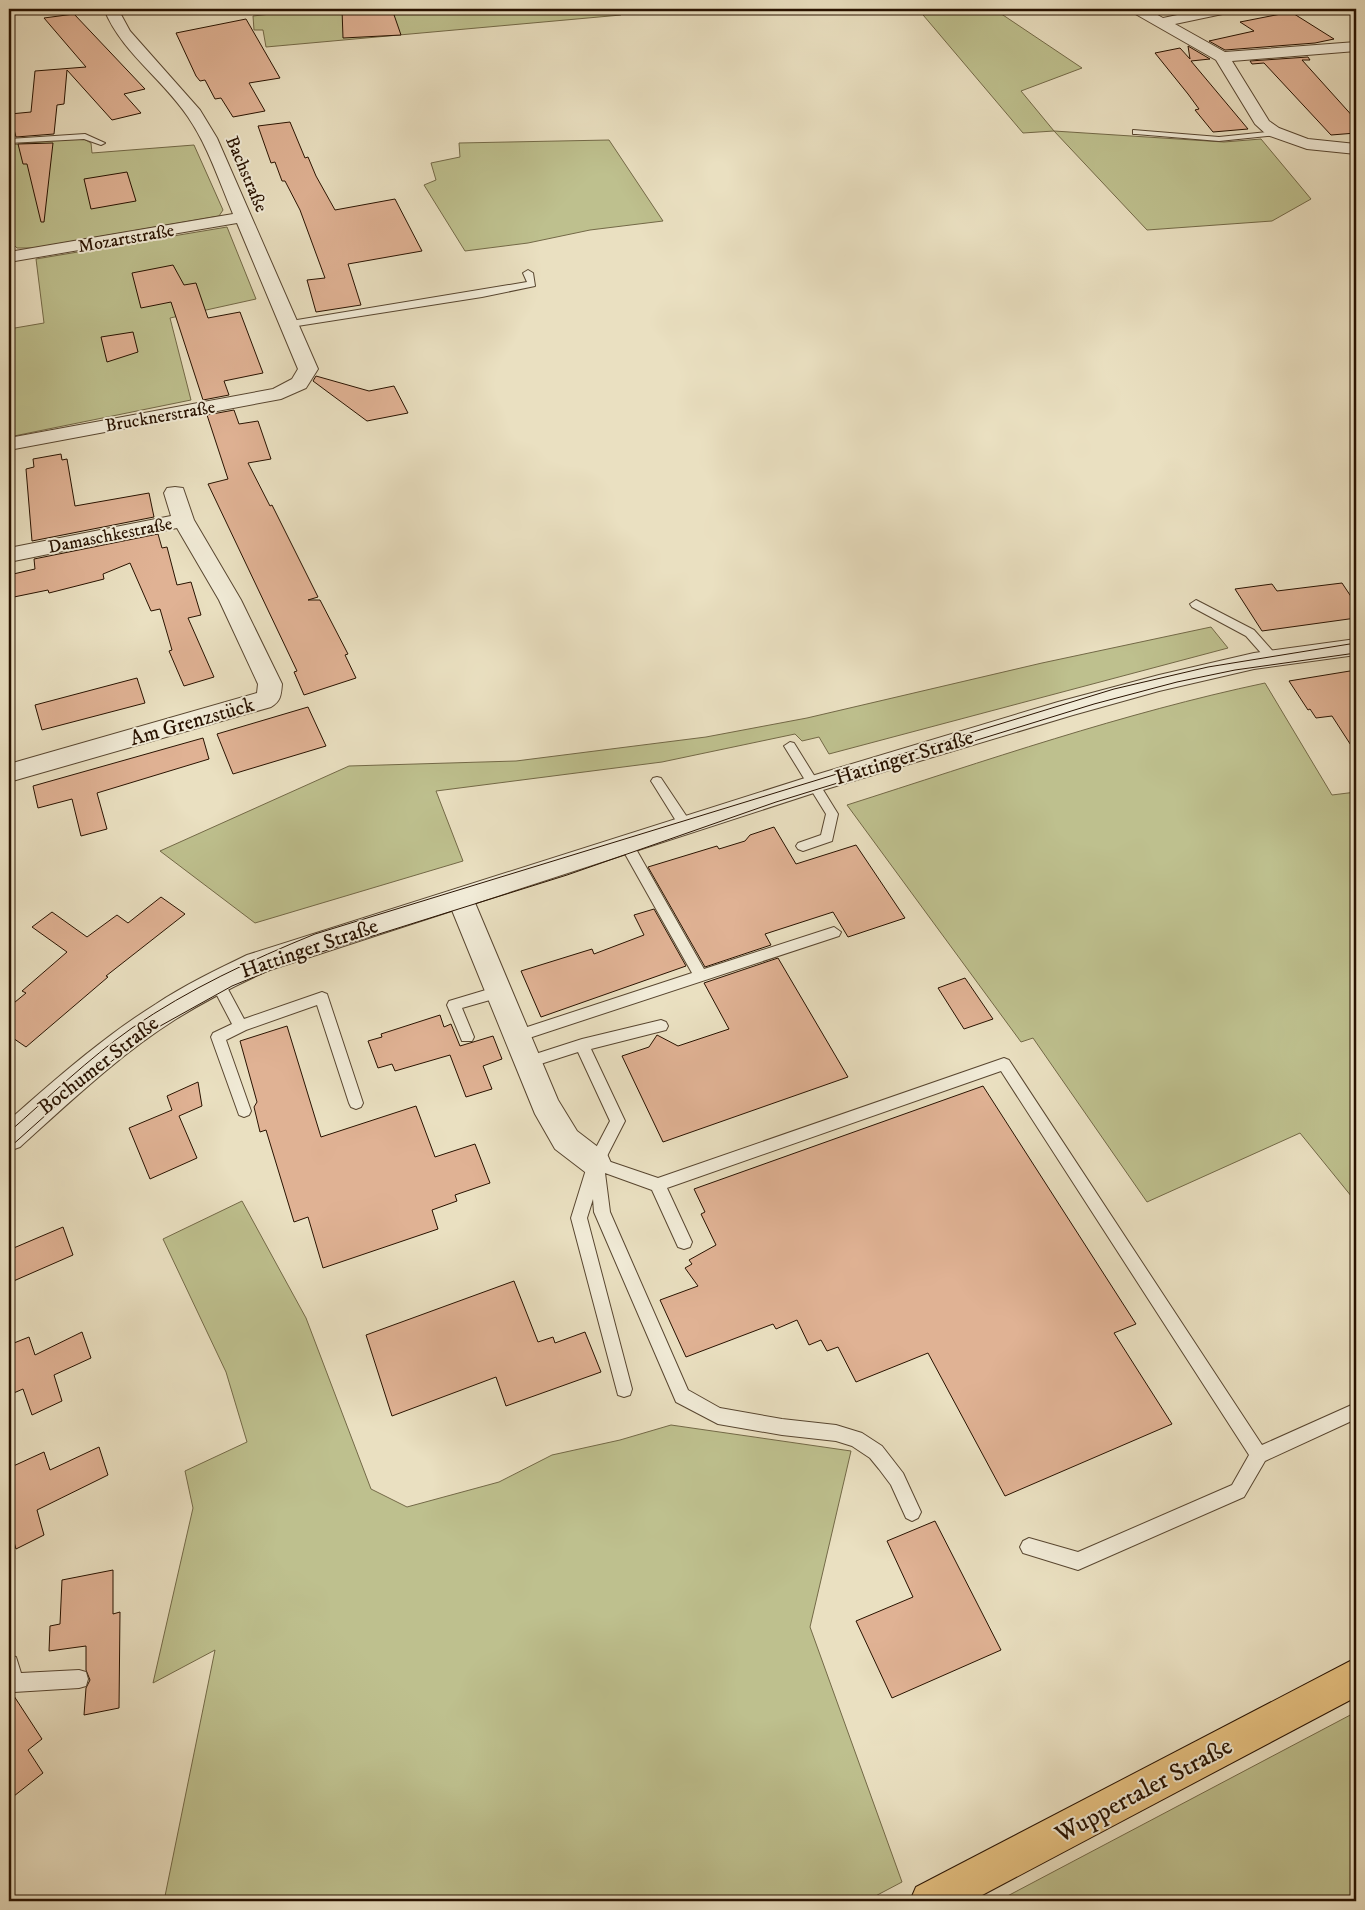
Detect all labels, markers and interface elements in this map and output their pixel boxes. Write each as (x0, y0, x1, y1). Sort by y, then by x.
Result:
street label: Bachstraße (220, 133, 272, 216)
street label: Mozartstraße (76, 220, 176, 258)
street label: Brucknerstraße (103, 396, 217, 437)
street label: Damaschkestraße (46, 513, 174, 559)
street label: Am Grenzstück (127, 692, 258, 752)
street label: Hattinger Straße (832, 724, 977, 791)
street label: Hattinger Straße (237, 913, 382, 985)
street label: Bochumer Straße (33, 1010, 164, 1121)
street label: Wuppertaler Straße (1049, 1731, 1238, 1851)

